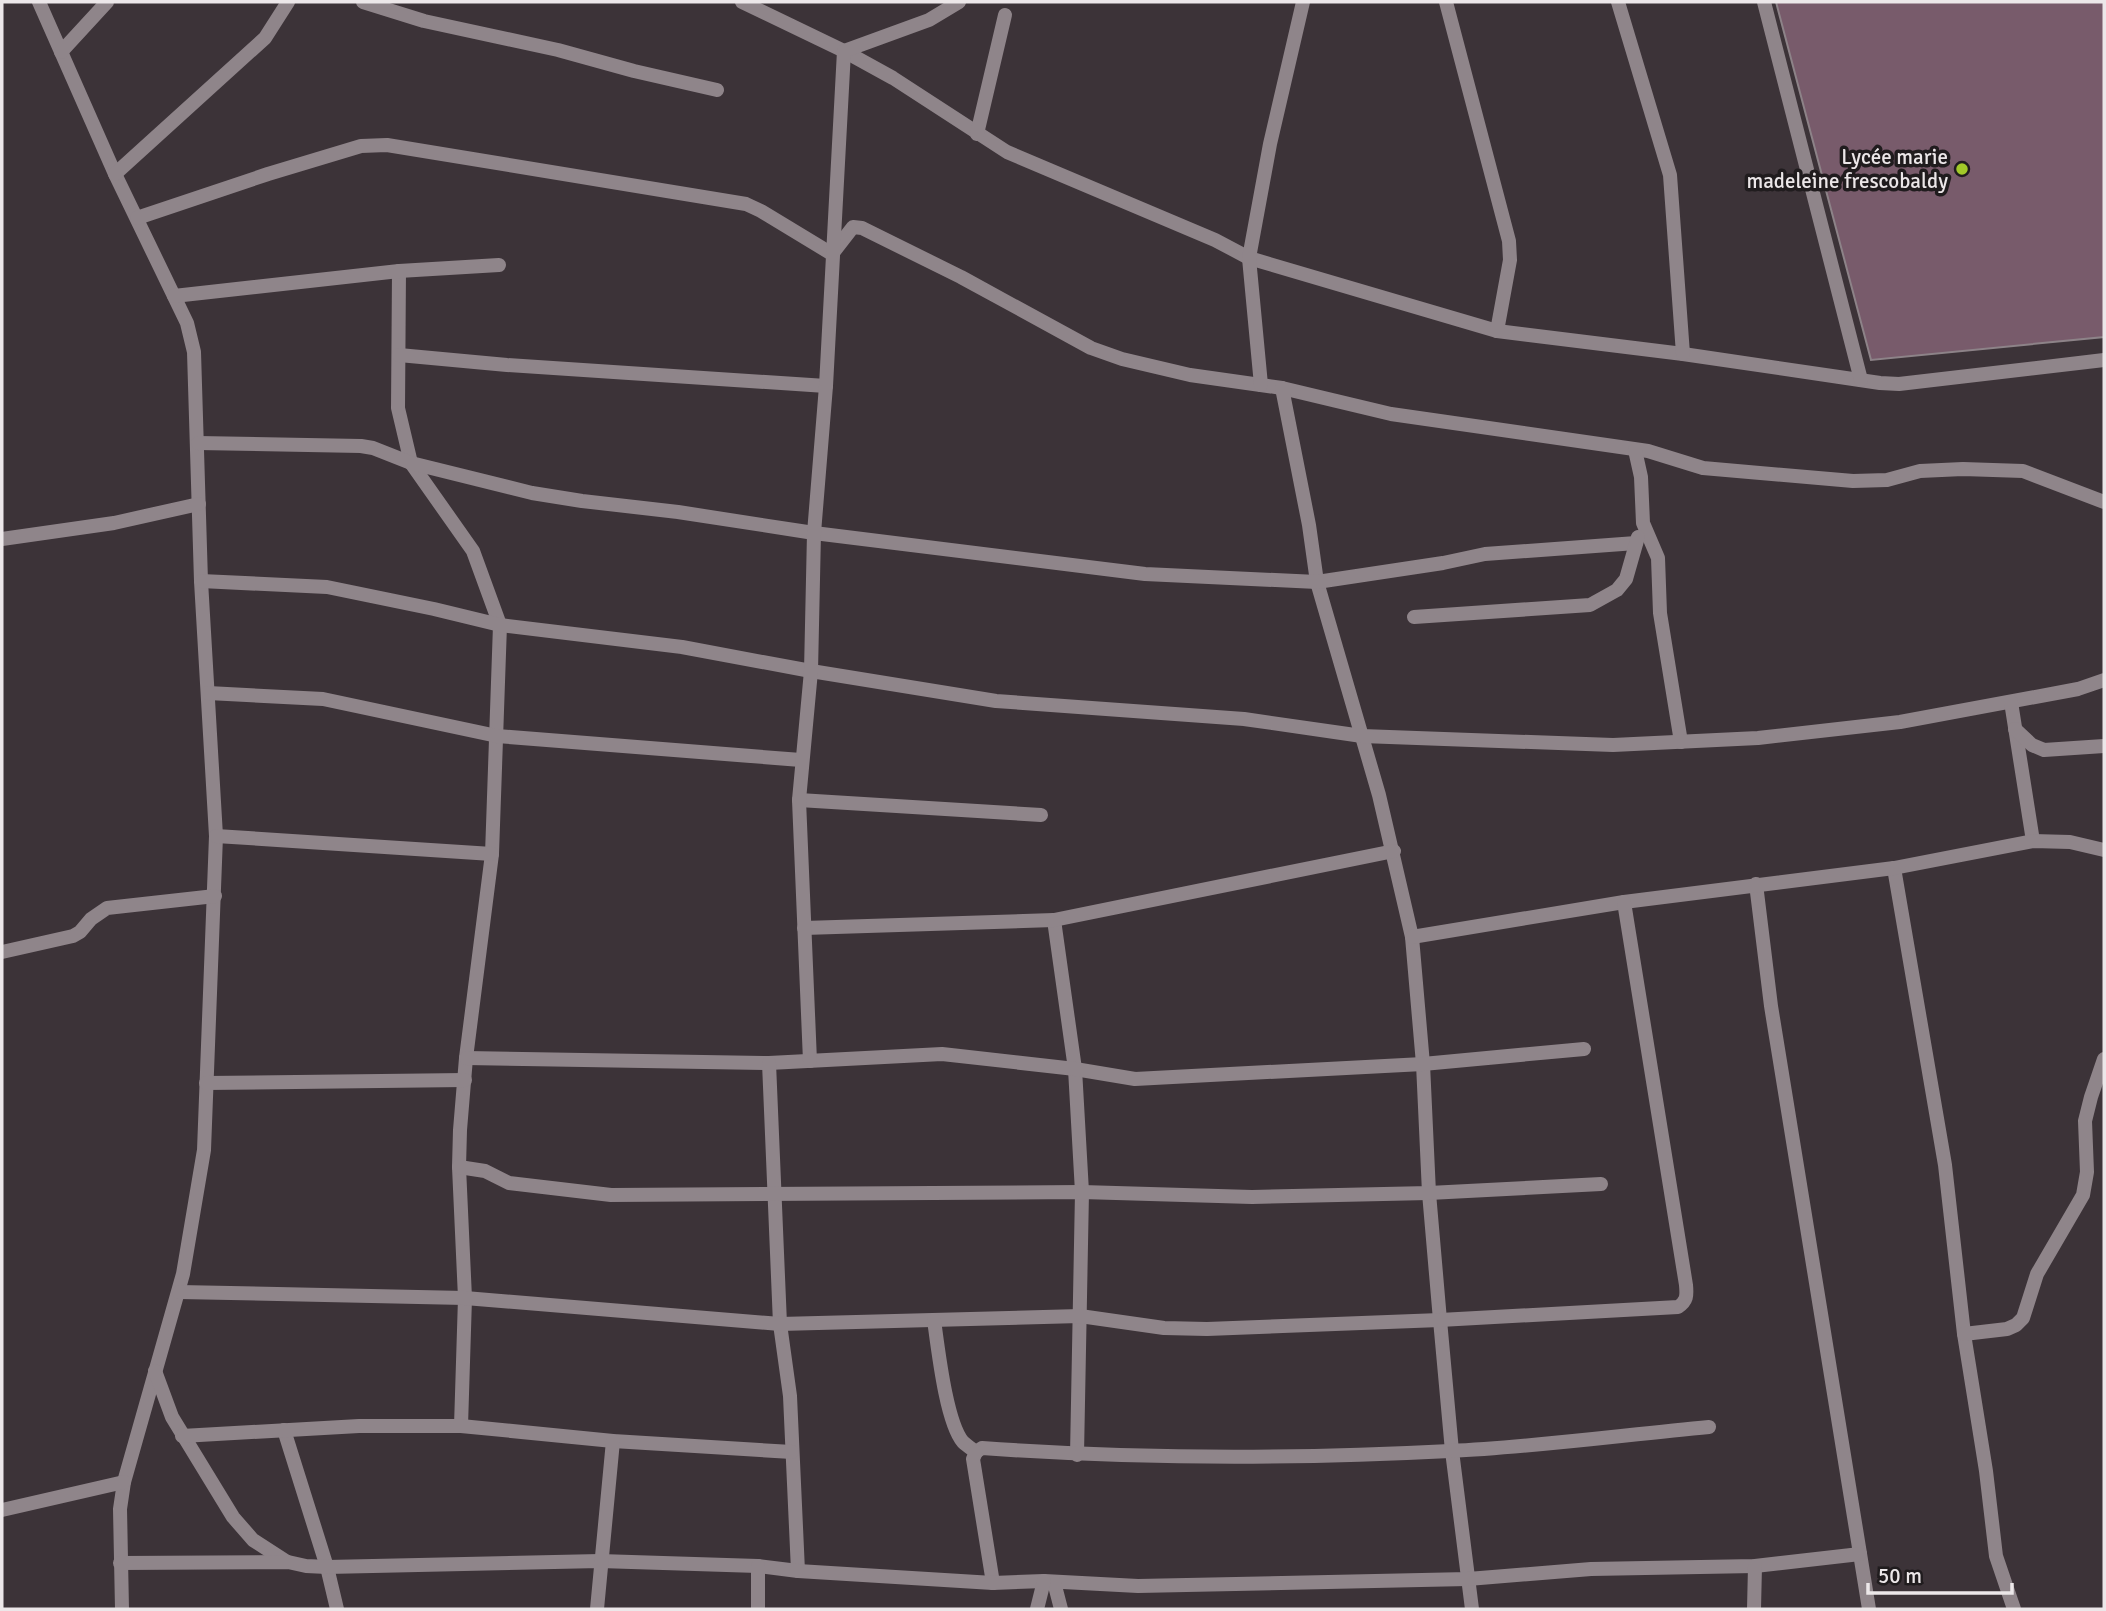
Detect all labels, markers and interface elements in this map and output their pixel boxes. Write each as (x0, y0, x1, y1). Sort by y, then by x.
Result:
place label: Lycée marie madeleine frescobaldy (1746, 144, 1948, 194)
marker: Lycée marie madeleine frescobaldy (1954, 161, 1970, 177)
scale bar (1868, 1552, 2011, 1596)
text: 50 m (1878, 1563, 1922, 1589)

